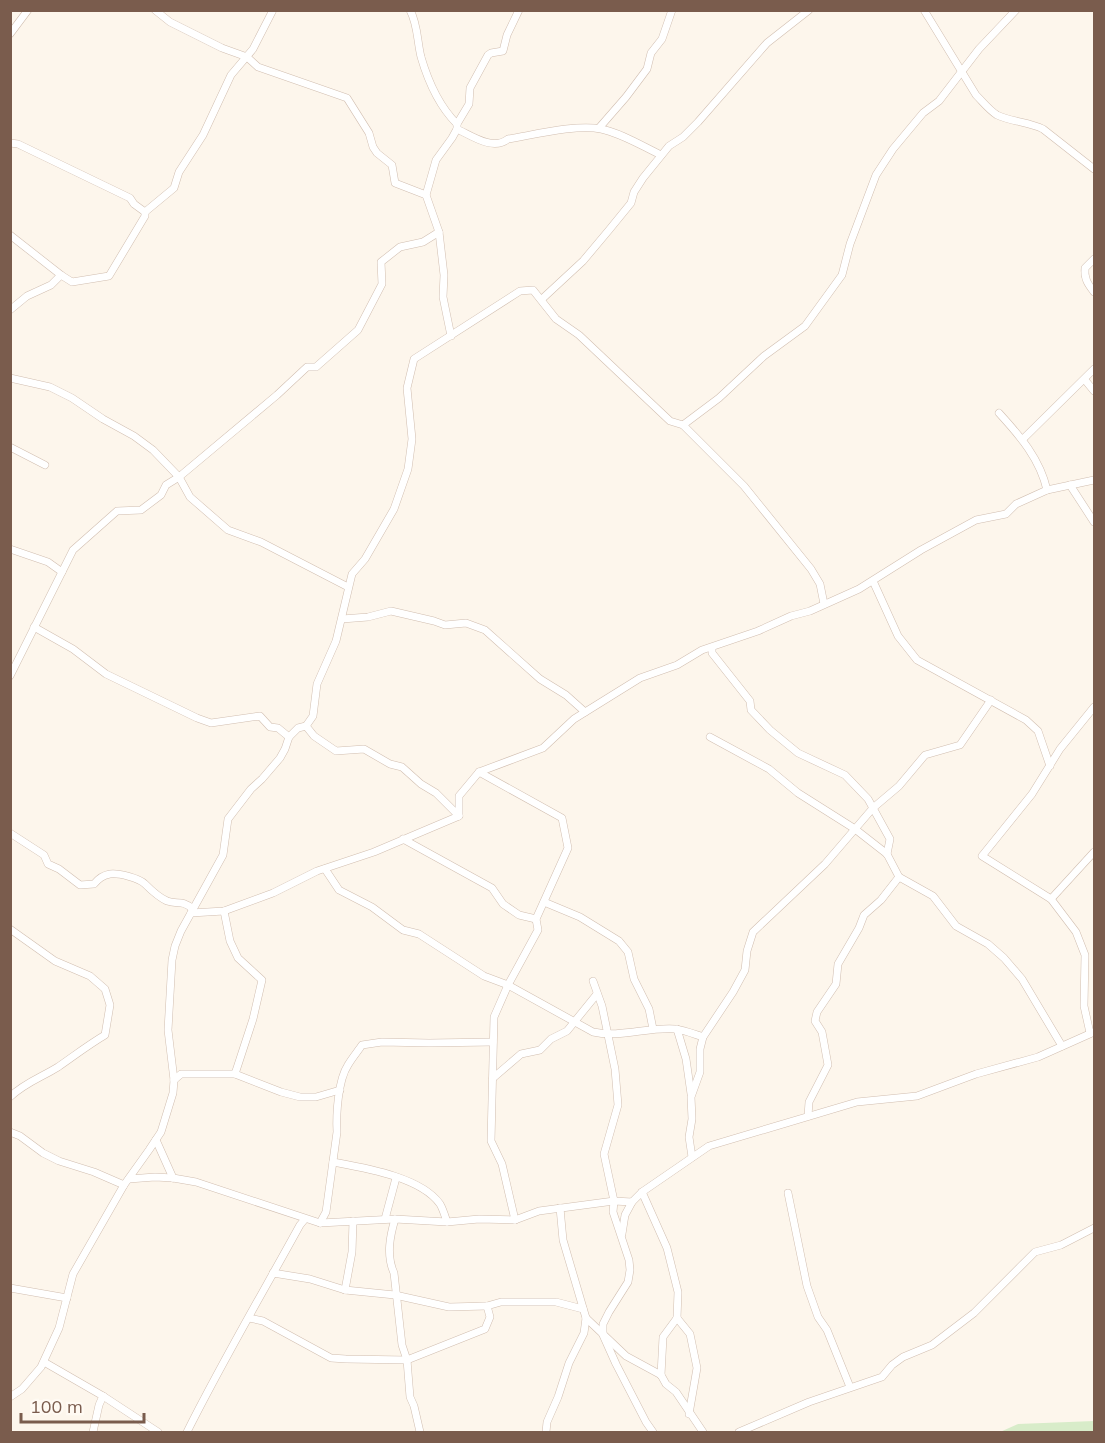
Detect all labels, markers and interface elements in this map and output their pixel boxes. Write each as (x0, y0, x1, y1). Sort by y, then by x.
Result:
scale bar (21, 1386, 144, 1424)
text: 100 m (30, 1395, 83, 1418)

